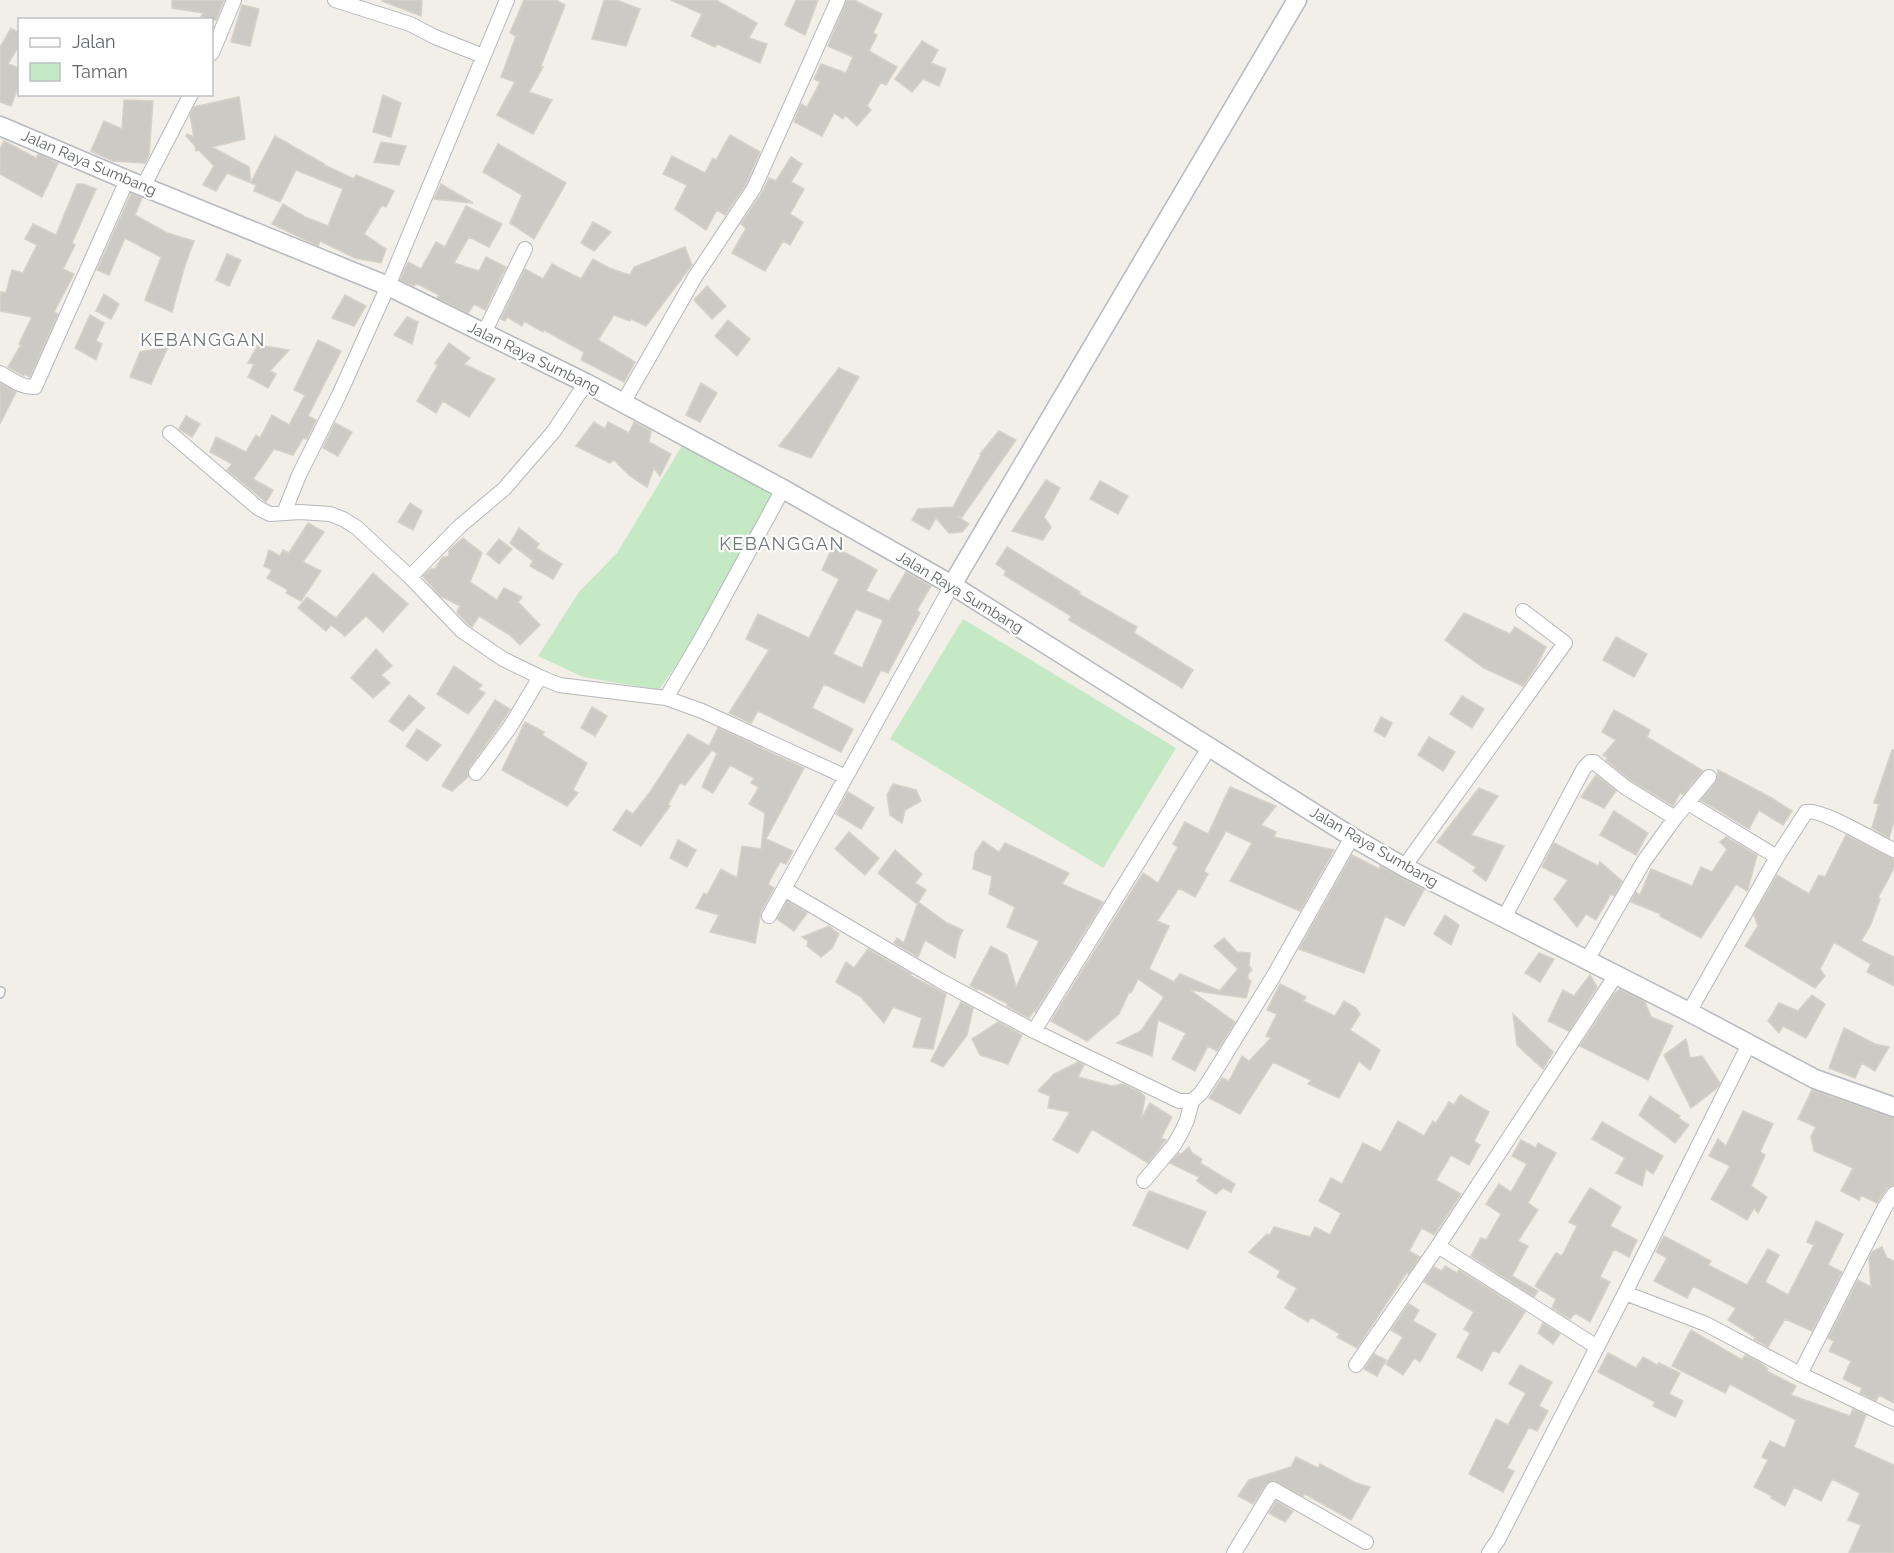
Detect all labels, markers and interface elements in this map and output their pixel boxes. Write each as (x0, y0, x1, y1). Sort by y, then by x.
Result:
legend (18, 18, 213, 96)
text: Jalan (72, 31, 116, 52)
text: Taman (72, 61, 128, 82)
street label: Jalan Raya Sumbang (19, 126, 159, 200)
street label: Jalan Raya Sumbang (465, 318, 603, 398)
district label: KEBANGGAN (140, 329, 266, 350)
district label: KEBANGGAN (719, 533, 845, 554)
street label: Jalan Raya Sumbang (893, 547, 1027, 637)
street label: Jalan Raya Sumbang (1307, 803, 1441, 891)

